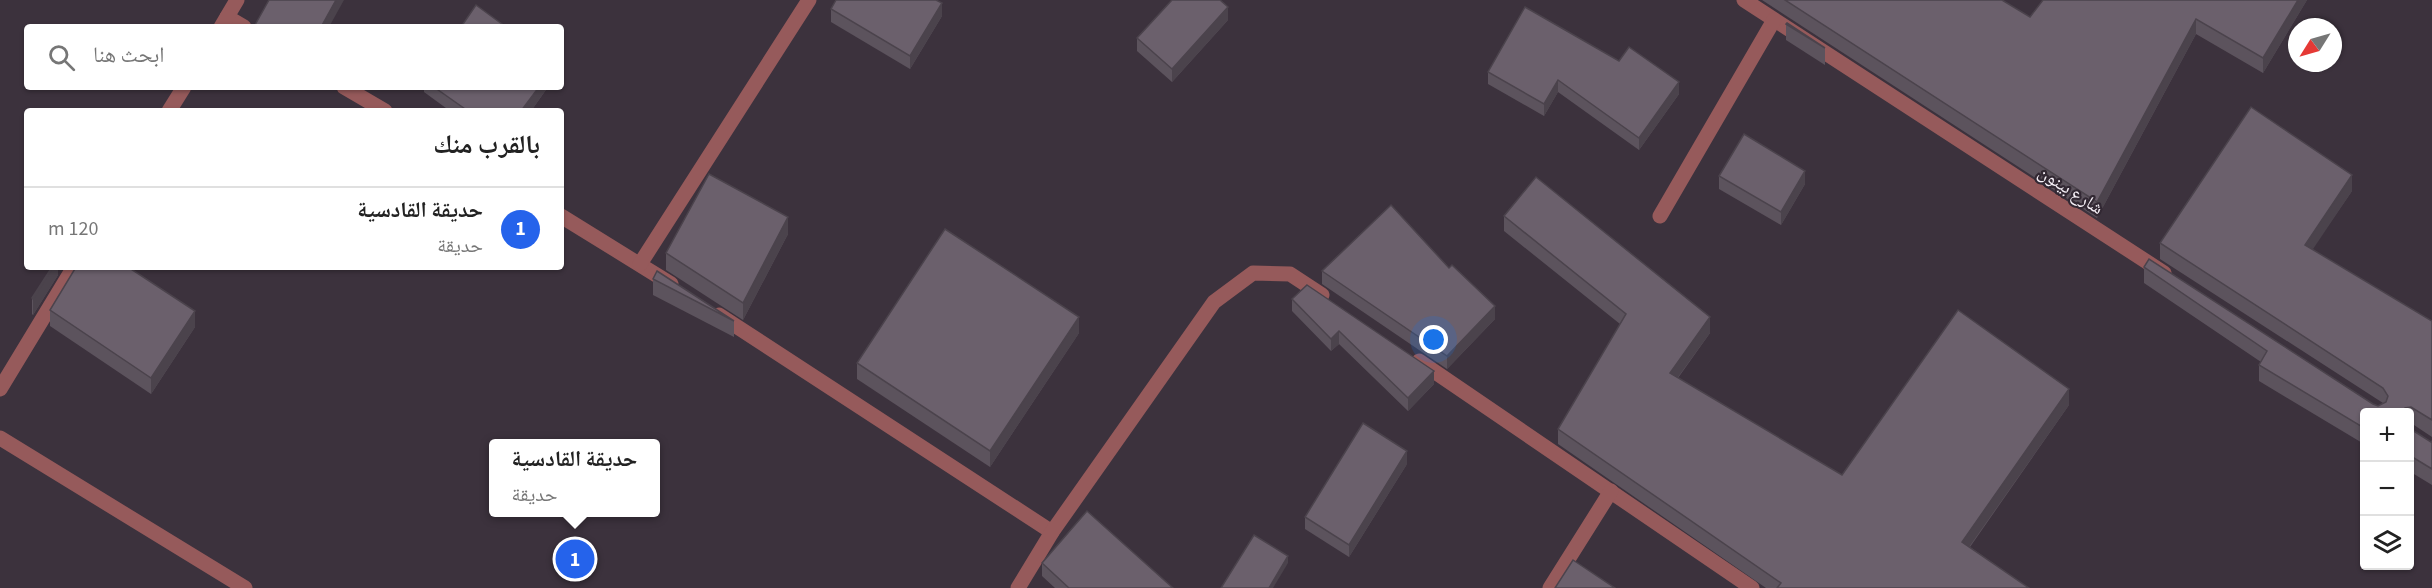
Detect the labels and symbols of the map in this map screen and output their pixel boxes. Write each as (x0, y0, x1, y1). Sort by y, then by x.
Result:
north arrow (2288, 18, 2342, 72)
street label: شارع بينون (2033, 160, 2108, 221)
your location (1419, 325, 1448, 354)
pin: 1 (556, 536, 594, 582)

